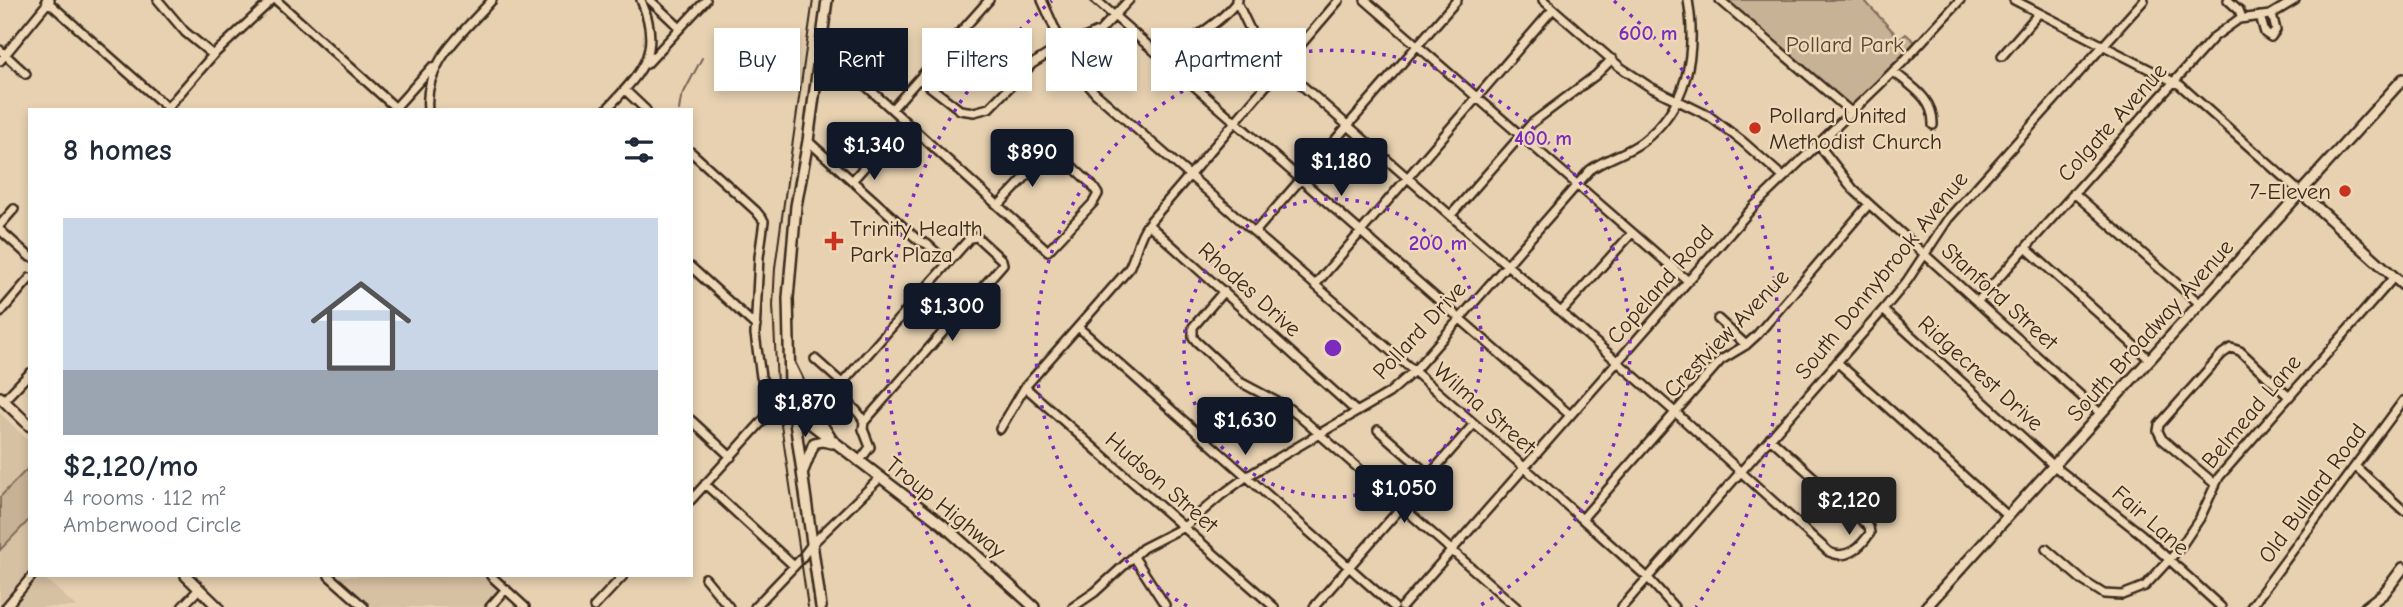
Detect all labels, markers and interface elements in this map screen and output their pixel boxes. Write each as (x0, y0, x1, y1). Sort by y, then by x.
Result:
text: 600 m (1618, 21, 1678, 45)
chip: Buy (714, 28, 800, 91)
chip: Rent (814, 28, 908, 91)
chip: Filters (922, 28, 1032, 91)
chip: New (1046, 28, 1137, 91)
chip: Apartment (1151, 28, 1306, 91)
park label: Pollard Park (1786, 31, 1904, 58)
street label: Colgate Avenue (2052, 57, 2173, 187)
place label: Pollard United Methodist Church (1769, 102, 1942, 155)
marker: Pollard United Methodist Church (1747, 120, 1763, 136)
pin: $1,340 (817, 122, 931, 182)
text: 400 m (1514, 126, 1572, 150)
pin: $890 (991, 130, 1073, 189)
icon: filters (620, 131, 658, 169)
text: $1,340 (843, 131, 905, 158)
text: 8 homes (63, 133, 172, 168)
text: $890 (1007, 138, 1057, 165)
pin: $1,180 (1284, 138, 1398, 198)
text: $1,180 (1310, 147, 1372, 174)
street label: South Donnybrook Avenue (1789, 166, 1974, 385)
place label: 7-Eleven (2249, 178, 2331, 205)
marker: 7-Eleven (2337, 183, 2353, 199)
place label: Trinity Health Park Plaza (850, 215, 983, 268)
street label: Copeland Road (1601, 219, 1720, 349)
marker: Trinity Health Park Plaza (824, 231, 844, 251)
text: 200 m (1409, 231, 1467, 255)
street label: South Broadway Avenue (2062, 234, 2239, 427)
street label: Rhodes Drive (1193, 236, 1307, 342)
street label: Stanford Street (1936, 237, 2064, 357)
icon: home (298, 263, 424, 389)
street label: Crestview Avenue (1658, 263, 1795, 403)
street label: Pollard Drive (1367, 276, 1471, 385)
pin: $1,300 (895, 284, 1009, 343)
text: $1,300 (920, 292, 984, 319)
street label: Ridgecrest Drive (1912, 310, 2049, 437)
centre of rings (1321, 336, 1345, 360)
street label: Belmead Lane (2196, 349, 2307, 474)
street label: Wilma Street (1428, 357, 1542, 461)
pin: $1,870 (748, 380, 862, 439)
text: $1,870 (774, 388, 836, 415)
pin: $1,630 (1188, 398, 1302, 457)
text: $1,630 (1213, 406, 1277, 433)
street label: Old Bullard Road (2253, 418, 2372, 568)
street label: Hudson Street (1100, 426, 1225, 539)
text: $2,120/mo (63, 449, 198, 484)
street label: Troup Highway (880, 451, 1012, 564)
pin: $1,050 (1347, 466, 1461, 525)
text: $1,050 (1371, 474, 1437, 501)
pin: $2,120 (1792, 477, 1906, 537)
street label: Fair Lane (2107, 480, 2195, 561)
text: 4 rooms · 112 m² (63, 484, 226, 511)
text: $2,120 (1817, 486, 1881, 513)
text: Amberwood Circle (63, 511, 241, 538)

